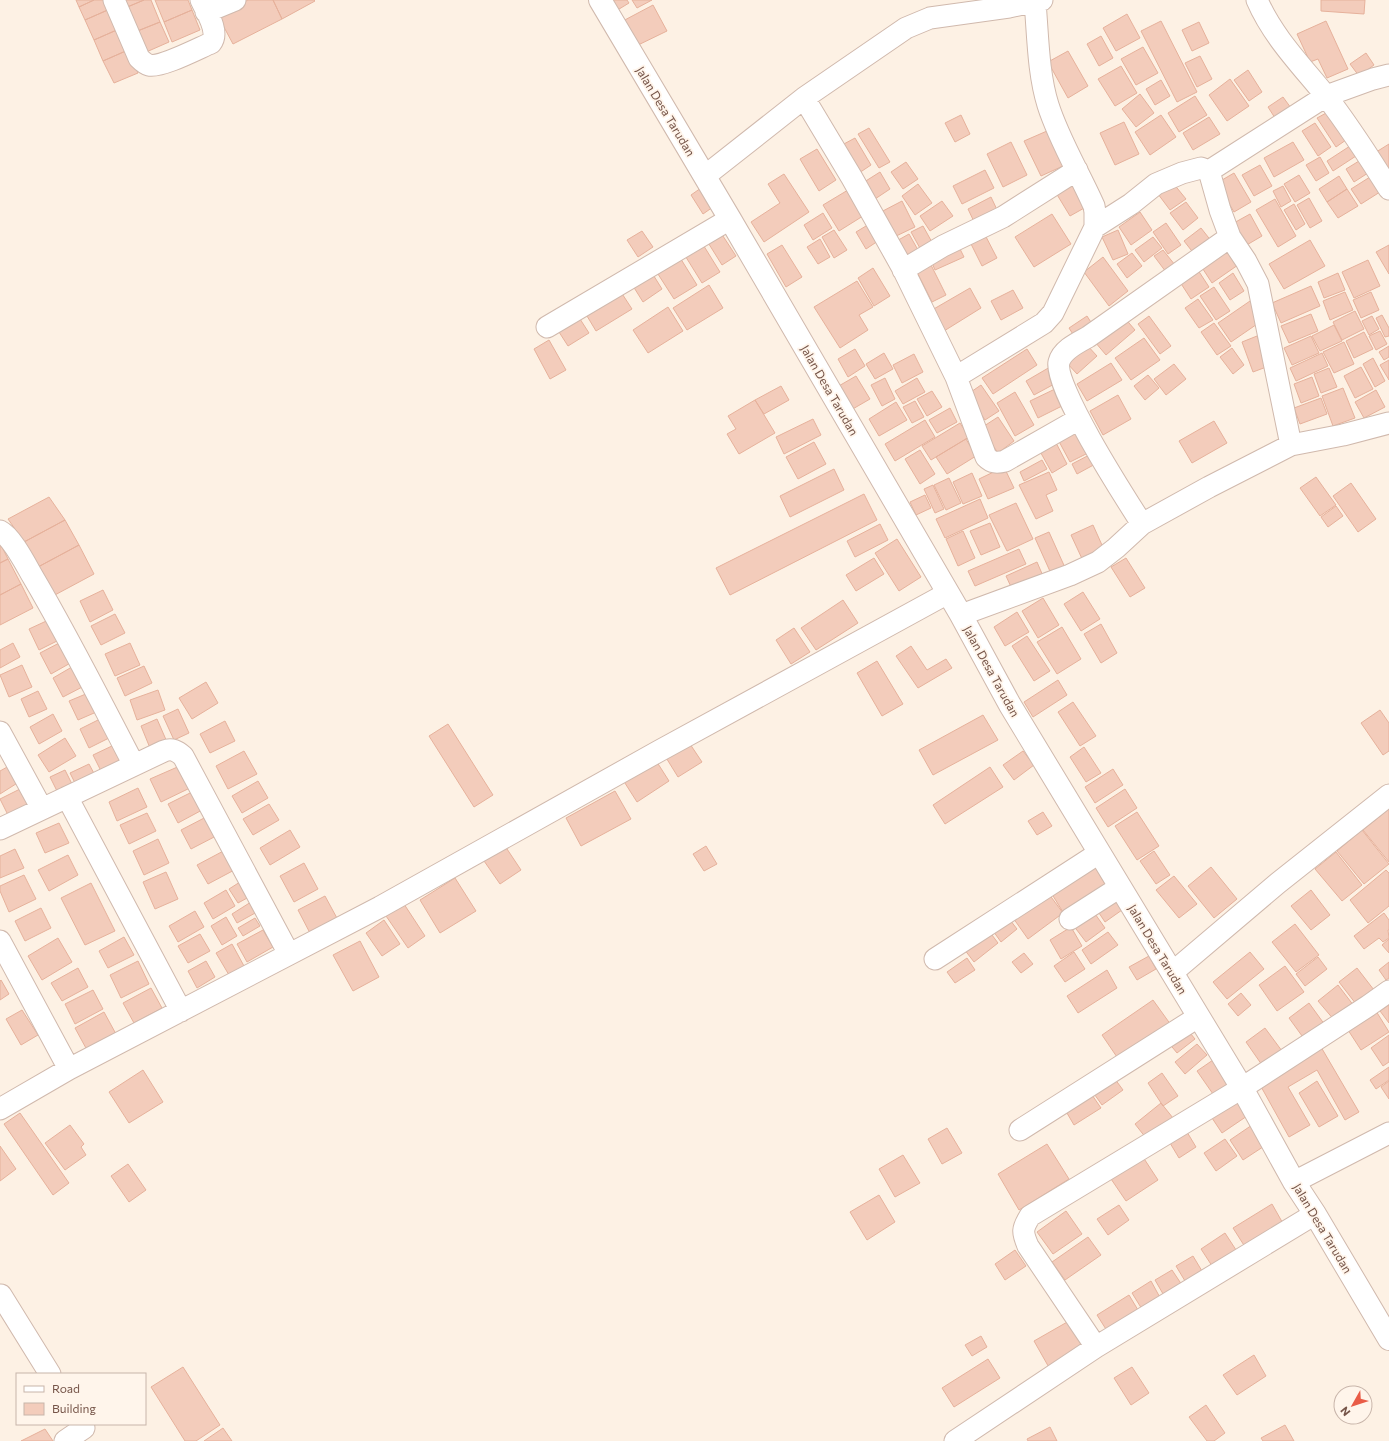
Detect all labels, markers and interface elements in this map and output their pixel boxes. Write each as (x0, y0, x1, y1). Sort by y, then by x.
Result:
street label: Jalan Desa Tarudan (633, 64, 698, 159)
street label: Jalan Desa Tarudan (798, 342, 862, 438)
street label: Jalan Desa Tarudan (960, 623, 1023, 719)
street label: Jalan Desa Tarudan (1125, 902, 1190, 997)
street label: Jalan Desa Tarudan (1290, 1181, 1355, 1276)
legend (16, 1373, 146, 1425)
text: Road (52, 1381, 80, 1395)
north arrow (1333, 1385, 1373, 1425)
text: Building (52, 1401, 96, 1415)
text: N (1337, 1404, 1352, 1419)

